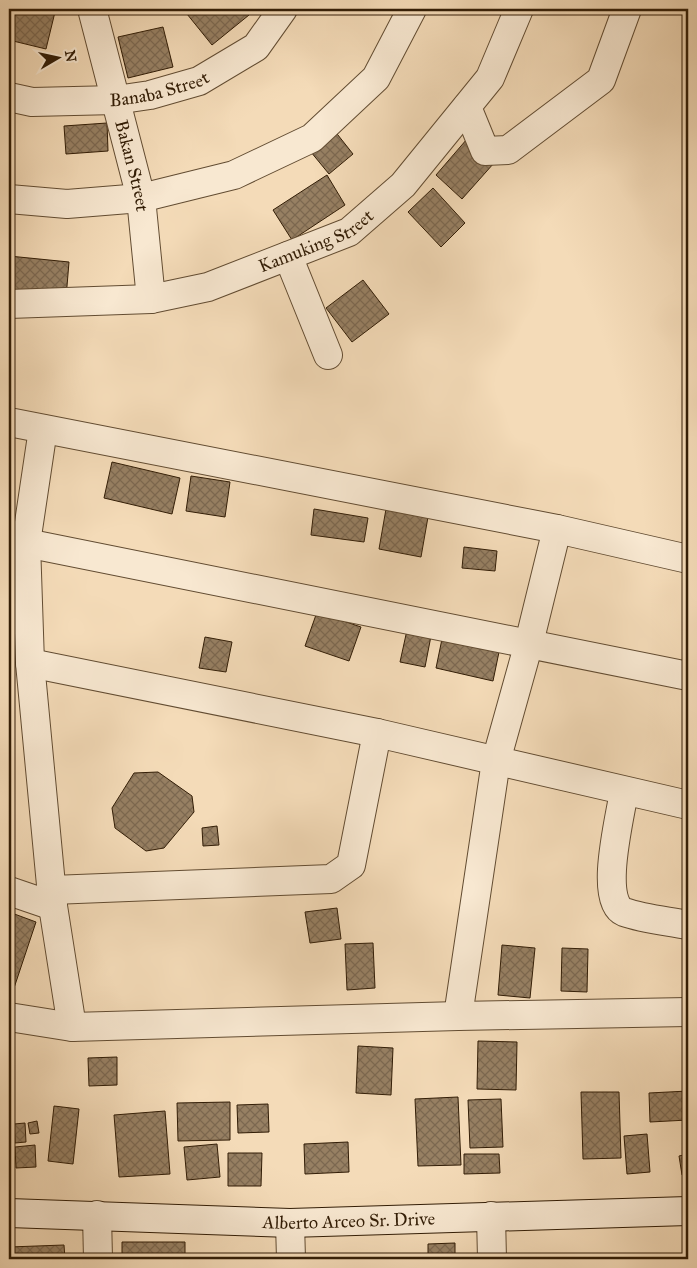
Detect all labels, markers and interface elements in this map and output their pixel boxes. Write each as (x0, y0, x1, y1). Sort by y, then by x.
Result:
north arrow (32, 32, 82, 82)
text: N (61, 49, 80, 63)
street label: Banaba Street (109, 66, 214, 111)
street label: Bakan Street (110, 118, 153, 213)
street label: Kamuking Street (255, 204, 378, 277)
street label: Alberto Arceo Sr. Drive (261, 1208, 435, 1234)

